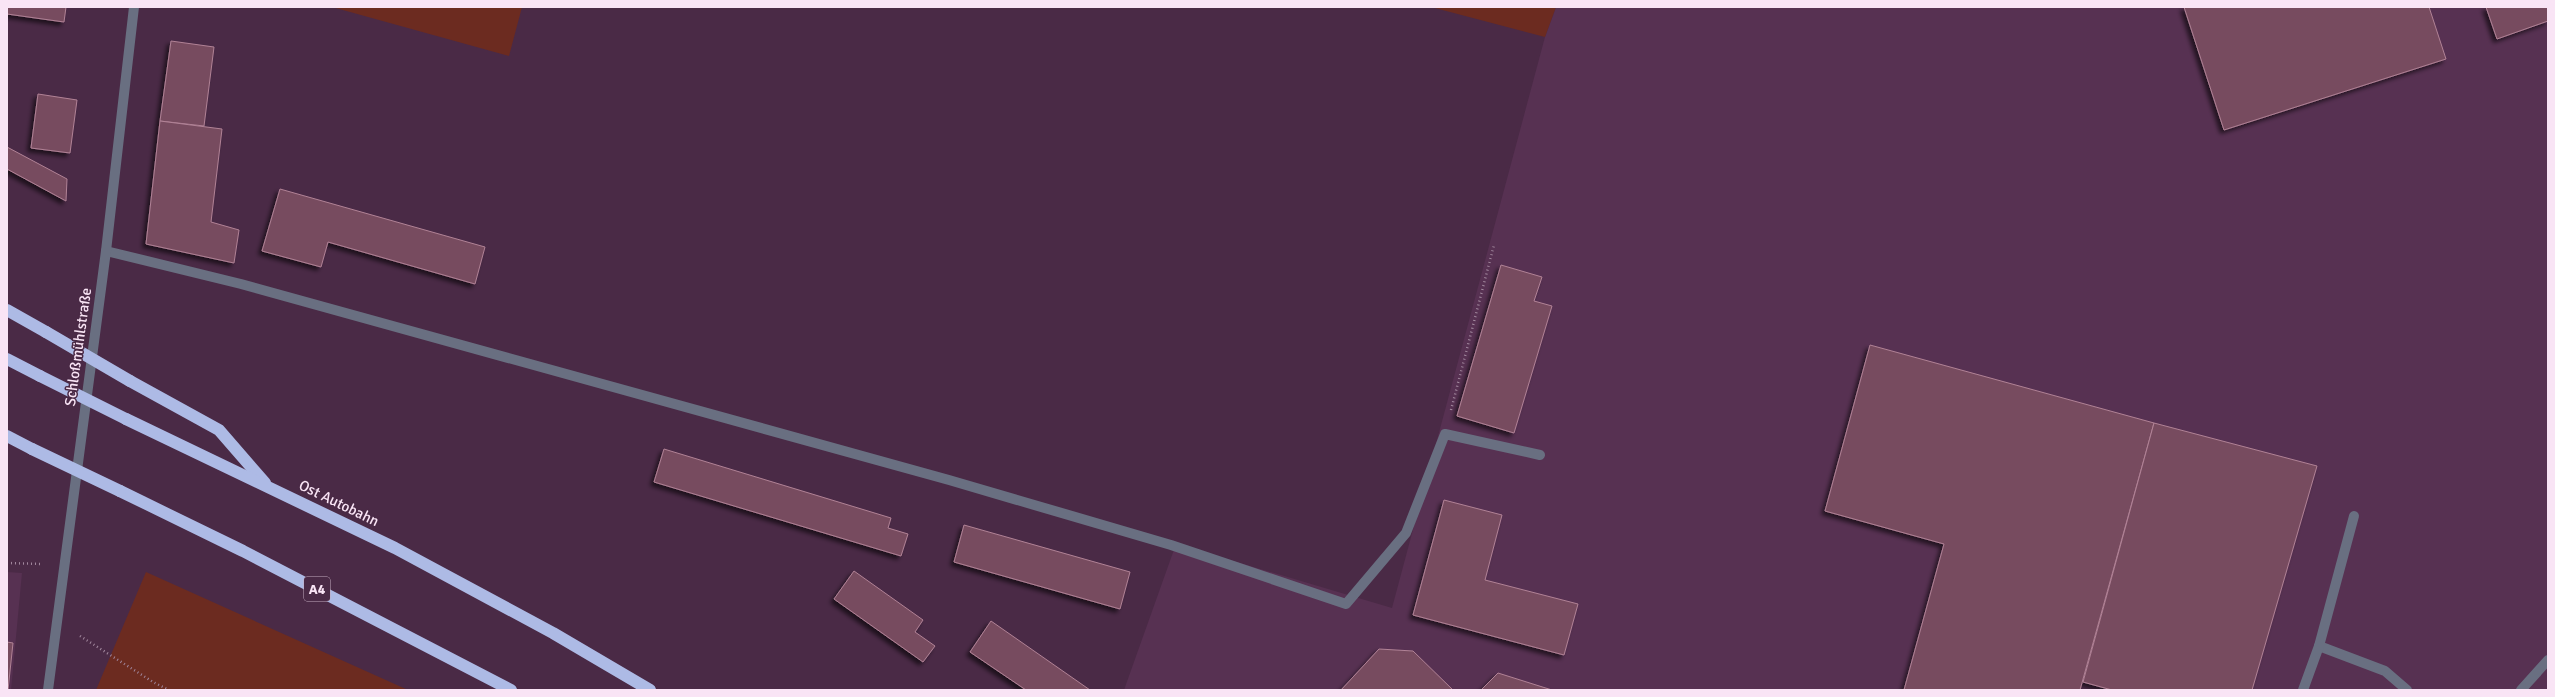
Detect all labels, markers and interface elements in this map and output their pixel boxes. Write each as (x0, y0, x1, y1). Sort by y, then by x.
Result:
street label: Schloßmühlstraße (61, 287, 95, 407)
street label: Ost Autobahn (296, 476, 382, 530)
road number: A4 (304, 577, 330, 601)

